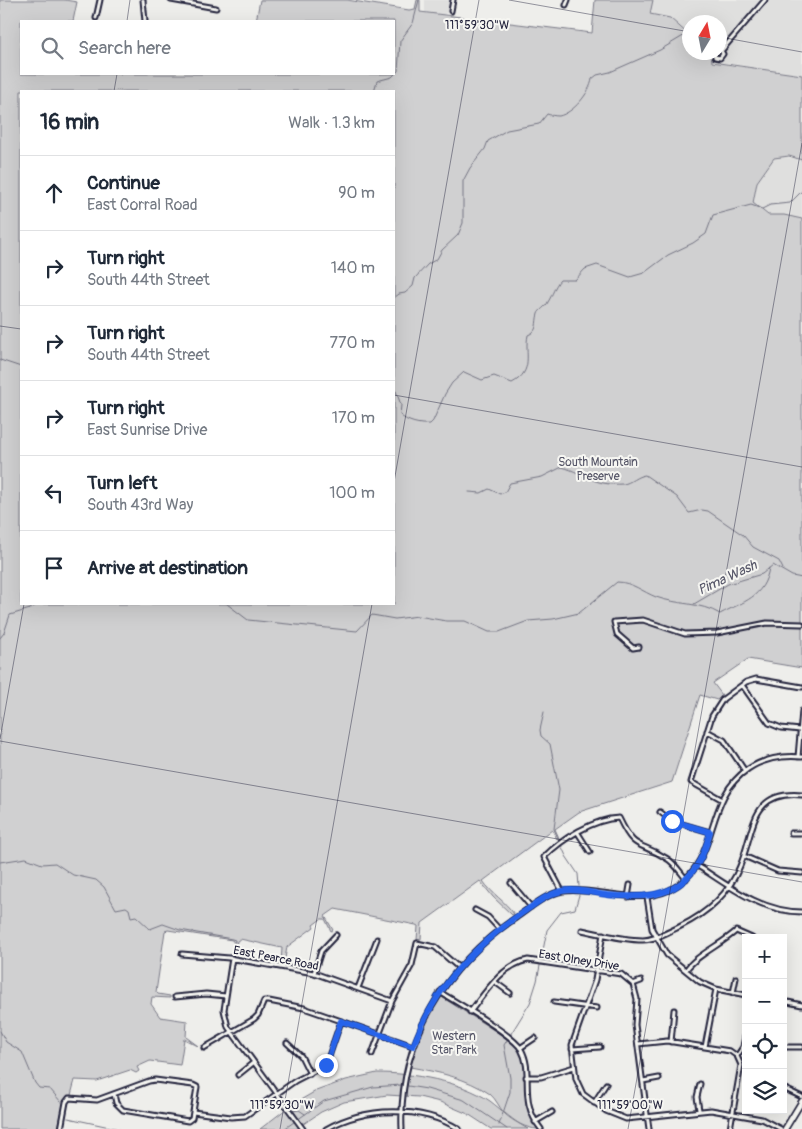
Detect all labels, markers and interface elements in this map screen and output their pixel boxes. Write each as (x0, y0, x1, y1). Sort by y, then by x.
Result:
north arrow (682, 15, 727, 60)
text: 111°59'30"W (445, 18, 509, 33)
search box (20, 20, 395, 75)
icon: search (38, 34, 66, 62)
text: Search here (78, 36, 171, 60)
text: 16 min (40, 109, 99, 136)
text: Walk · 1.3 km (288, 113, 375, 133)
text: Continue (87, 171, 160, 195)
icon: ahead (40, 179, 68, 207)
text: 90 m (338, 183, 375, 203)
text: East Corral Road (87, 195, 198, 215)
text: Turn right (87, 246, 165, 270)
icon: right (40, 254, 68, 282)
text: 140 m (331, 258, 375, 278)
text: South 44th Street (87, 270, 210, 290)
text: Turn right (87, 321, 165, 345)
icon: right (40, 329, 68, 357)
text: 770 m (329, 333, 375, 353)
text: South 44th Street (87, 345, 210, 365)
text: Turn right (87, 396, 165, 420)
icon: right (40, 404, 68, 432)
text: 170 m (332, 408, 375, 428)
text: East Sunrise Drive (87, 420, 208, 440)
park label: South Mountain Preserve (558, 455, 638, 484)
text: Turn left (87, 471, 157, 495)
icon: left (40, 479, 68, 507)
text: 100 m (329, 483, 375, 503)
text: South 43rd Way (87, 495, 193, 515)
icon: arrive (40, 554, 68, 582)
text: Arrive at destination (87, 556, 248, 580)
water label: Pima Wash (695, 556, 761, 599)
route start (661, 810, 684, 833)
map controls (742, 934, 787, 1114)
button: + (742, 934, 787, 979)
street label: East Pearce Road (232, 943, 320, 974)
street label: East Olney Drive (538, 947, 620, 974)
button: − (742, 979, 787, 1024)
button: locate (742, 1024, 787, 1069)
park label: Western Star Park (431, 1029, 477, 1058)
route end (315, 1054, 338, 1077)
button: layers (742, 1069, 787, 1114)
text: 111°59'30"W (250, 1098, 314, 1113)
text: 111°59'00"W (597, 1098, 663, 1113)

